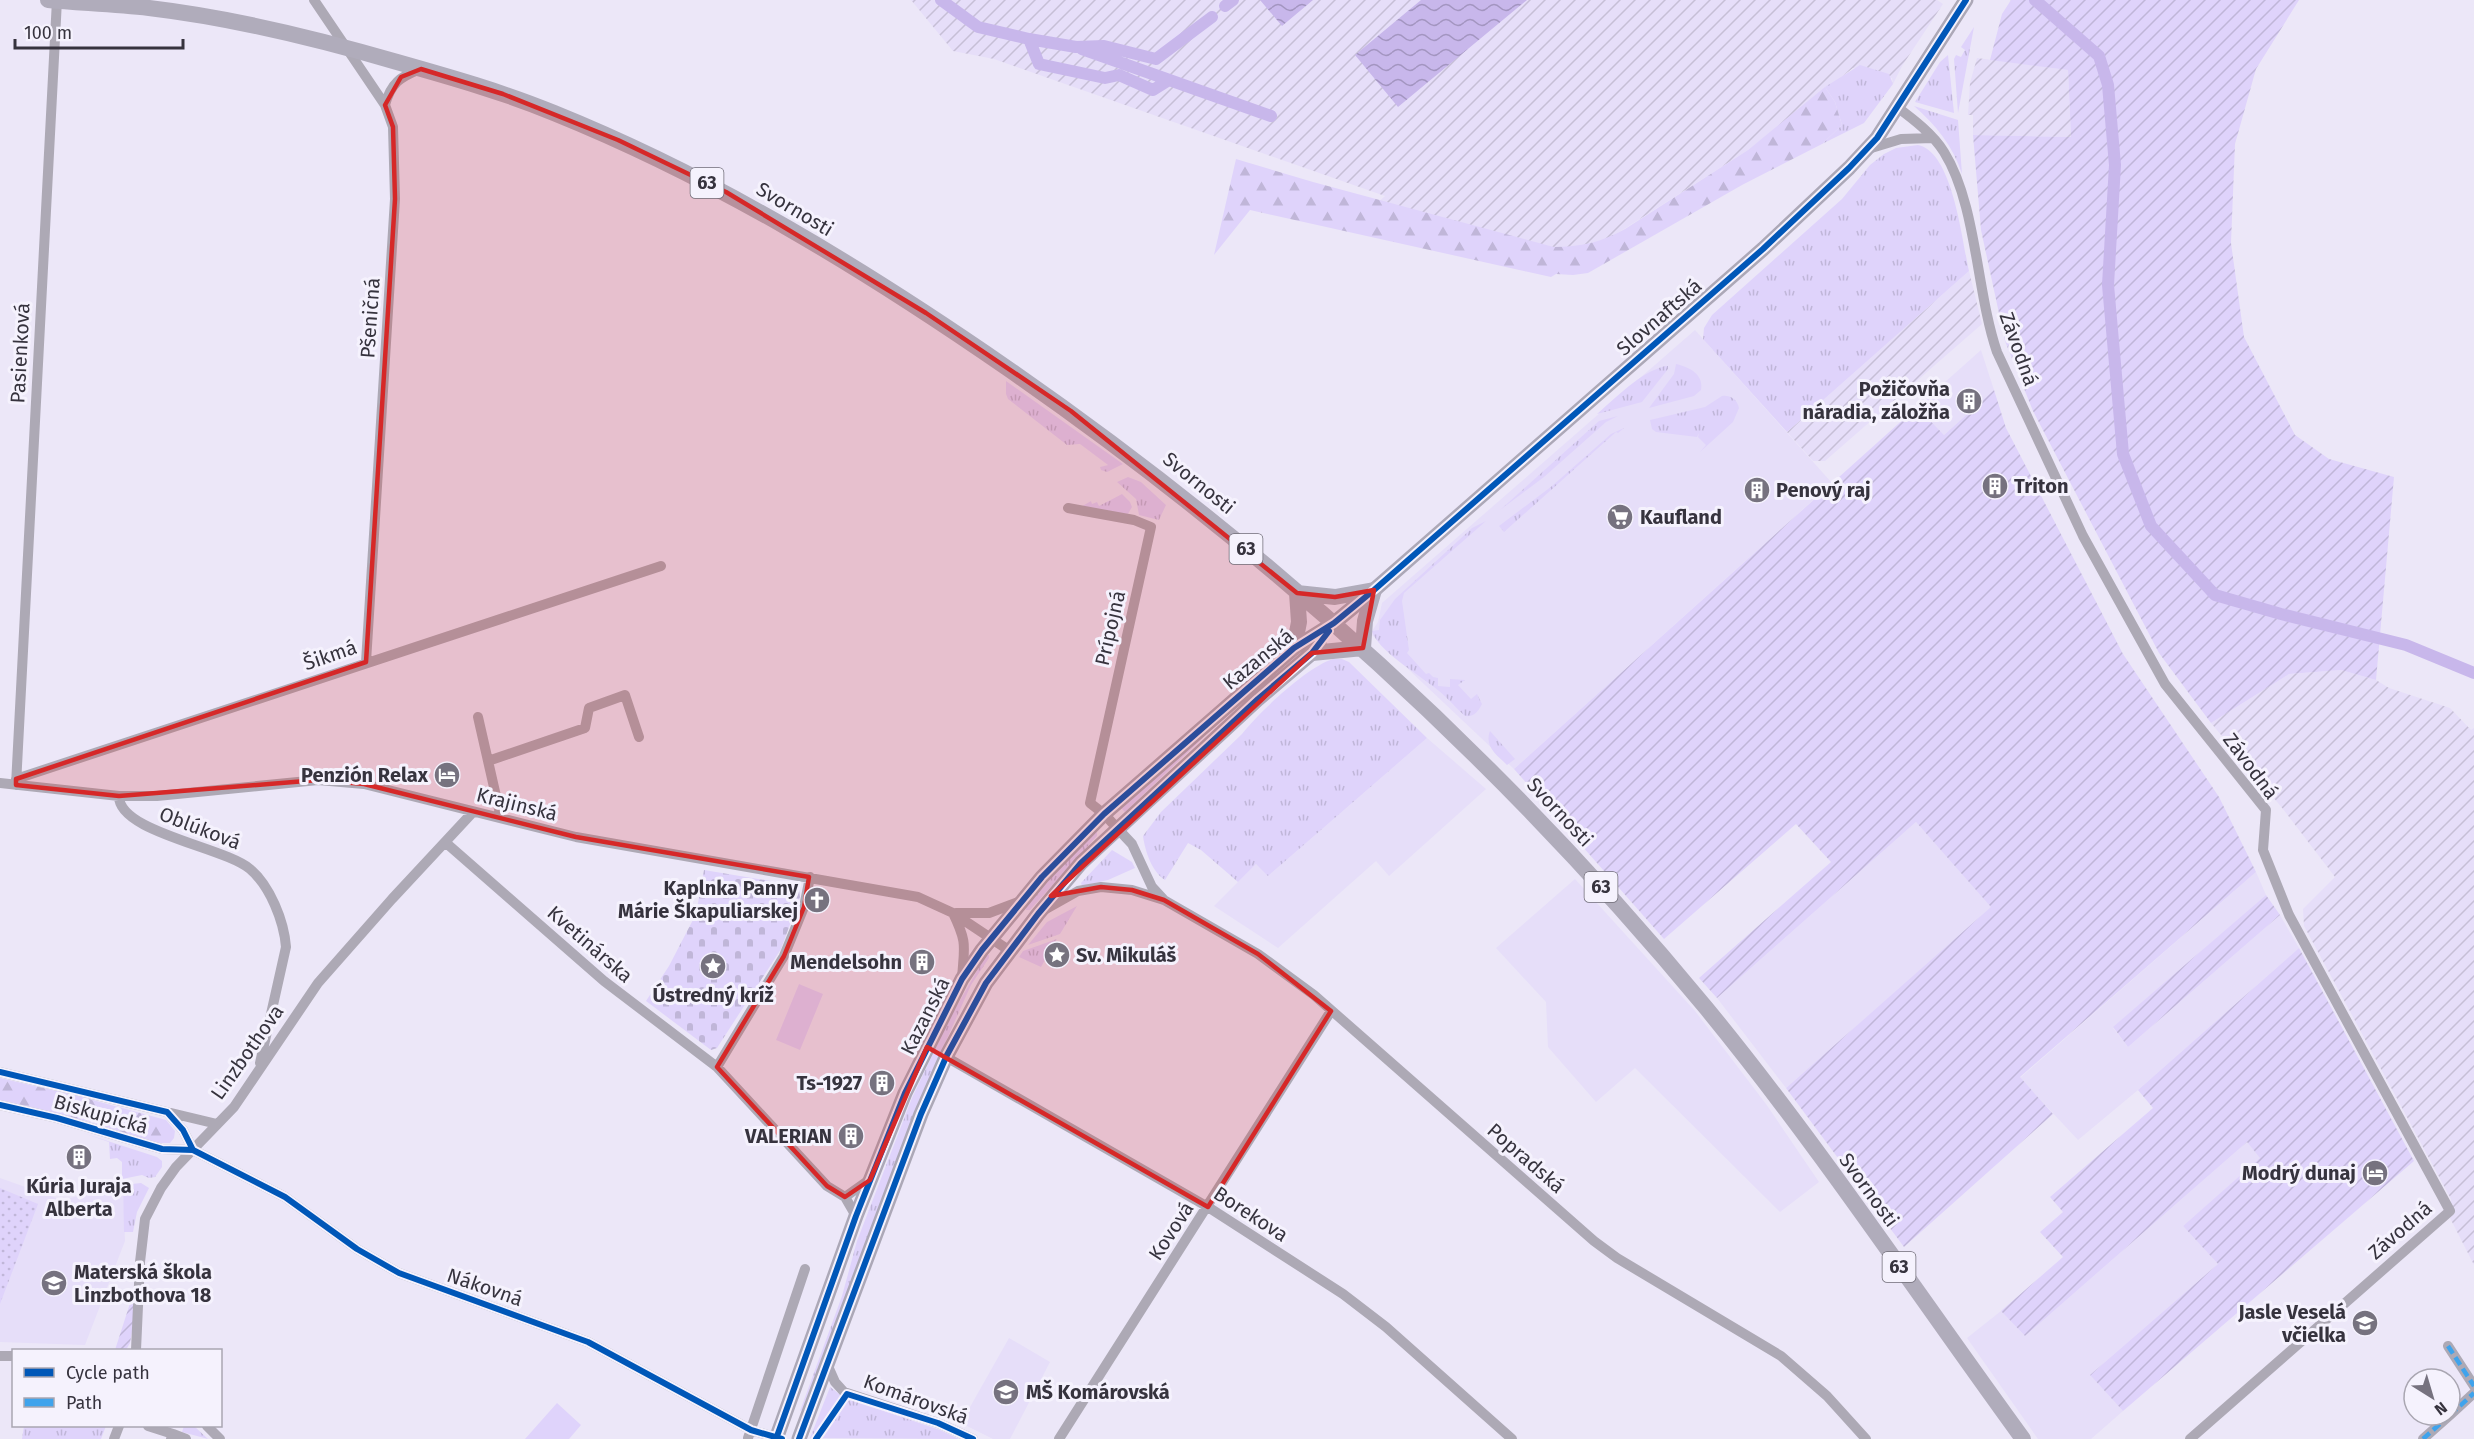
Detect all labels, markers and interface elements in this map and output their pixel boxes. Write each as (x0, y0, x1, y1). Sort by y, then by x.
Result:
scale bar (15, 12, 183, 50)
text: 100 m (24, 22, 72, 44)
road number: 63 (690, 168, 724, 198)
street label: Svornosti (752, 177, 838, 241)
street label: Slovnaftská (1612, 274, 1706, 360)
street label: Pšeničná (355, 277, 385, 359)
street label: Pasienková (5, 302, 35, 404)
street label: Závodná (1995, 309, 2043, 389)
place label: Požičovňa náradia, záložňa (1802, 377, 1950, 424)
building icon: Požičovňa náradia, záložňa (1954, 386, 1984, 416)
street label: Svornosti (1158, 447, 1240, 519)
building icon: Triton (1980, 471, 2010, 501)
place label: Triton (2014, 474, 2068, 498)
building icon: Penový raj (1742, 475, 1772, 505)
place label: Penový raj (1776, 478, 1871, 502)
supermarket icon: Kaufland (1605, 502, 1635, 532)
place label: Kaufland (1640, 505, 1722, 529)
road number: 63 (1230, 534, 1262, 564)
street label: Prípojná (1090, 588, 1130, 668)
street label: Kazanská (1218, 623, 1298, 695)
street label: Šikmá (300, 635, 360, 675)
street label: Závodná (2218, 728, 2284, 804)
hotel icon: Penzión Relax (432, 760, 462, 790)
place label: Penzión Relax (301, 763, 429, 787)
street label: Svornosti (1522, 773, 1598, 851)
street label: Krajinská (474, 782, 560, 826)
street label: Oblúková (156, 802, 244, 854)
road number: 63 (1584, 872, 1618, 902)
place label: Kaplnka Panny Márie Škapuliarskej (618, 876, 799, 923)
church icon: Kaplnka Panny Márie Škapuliarskej (802, 885, 832, 915)
street label: Kvetinárska (542, 900, 638, 988)
place icon: Sv. Mikuláš (1042, 940, 1072, 970)
place label: Sv. Mikuláš (1076, 943, 1176, 967)
building icon: Mendelsohn (907, 947, 937, 977)
place label: Mendelsohn (790, 950, 902, 974)
place icon: Ústredný kríž (698, 951, 728, 981)
street label: Kazanská (895, 973, 955, 1059)
place label: Ústredný kríž (652, 982, 774, 1007)
street label: Linzbothova (205, 1000, 289, 1104)
building icon: Ts-1927 (867, 1068, 897, 1098)
place label: Ts-1927 (796, 1071, 862, 1095)
street label: Biskupická (51, 1089, 151, 1139)
street label: Popradská (1482, 1118, 1570, 1198)
building icon: VALERIAN (836, 1121, 866, 1151)
place label: VALERIAN (744, 1124, 832, 1148)
building icon: Kúria Juraja Alberta (64, 1142, 94, 1172)
street label: Svornosti (1834, 1148, 1904, 1232)
hotel icon: Modrý dunaj (2360, 1158, 2390, 1188)
place label: Modrý dunaj (2242, 1161, 2356, 1185)
place label: Kúria Juraja Alberta (26, 1174, 132, 1221)
street label: Borekova (1209, 1181, 1293, 1247)
street label: Závodná (2363, 1196, 2437, 1264)
street label: Kovová (1143, 1197, 1199, 1265)
road number: 63 (1882, 1252, 1916, 1282)
place label: Materská škola Linzbothova 18 (74, 1260, 212, 1307)
street label: Nákovná (444, 1263, 526, 1311)
school or university icon: Materská škola Linzbothova 18 (39, 1268, 69, 1298)
place label: Jasle Veselá včielka (2237, 1300, 2346, 1347)
school or university icon: Jasle Veselá včielka (2350, 1308, 2380, 1338)
legend (12, 1349, 222, 1427)
text: Cycle path (66, 1362, 150, 1384)
north arrow (2402, 1367, 2462, 1427)
street label: Komárovská (860, 1369, 972, 1429)
school or university icon: MŠ Komárovská (991, 1377, 1021, 1407)
place label: MŠ Komárovská (1026, 1379, 1170, 1404)
text: Path (66, 1392, 102, 1414)
text: N (2431, 1398, 2451, 1419)

